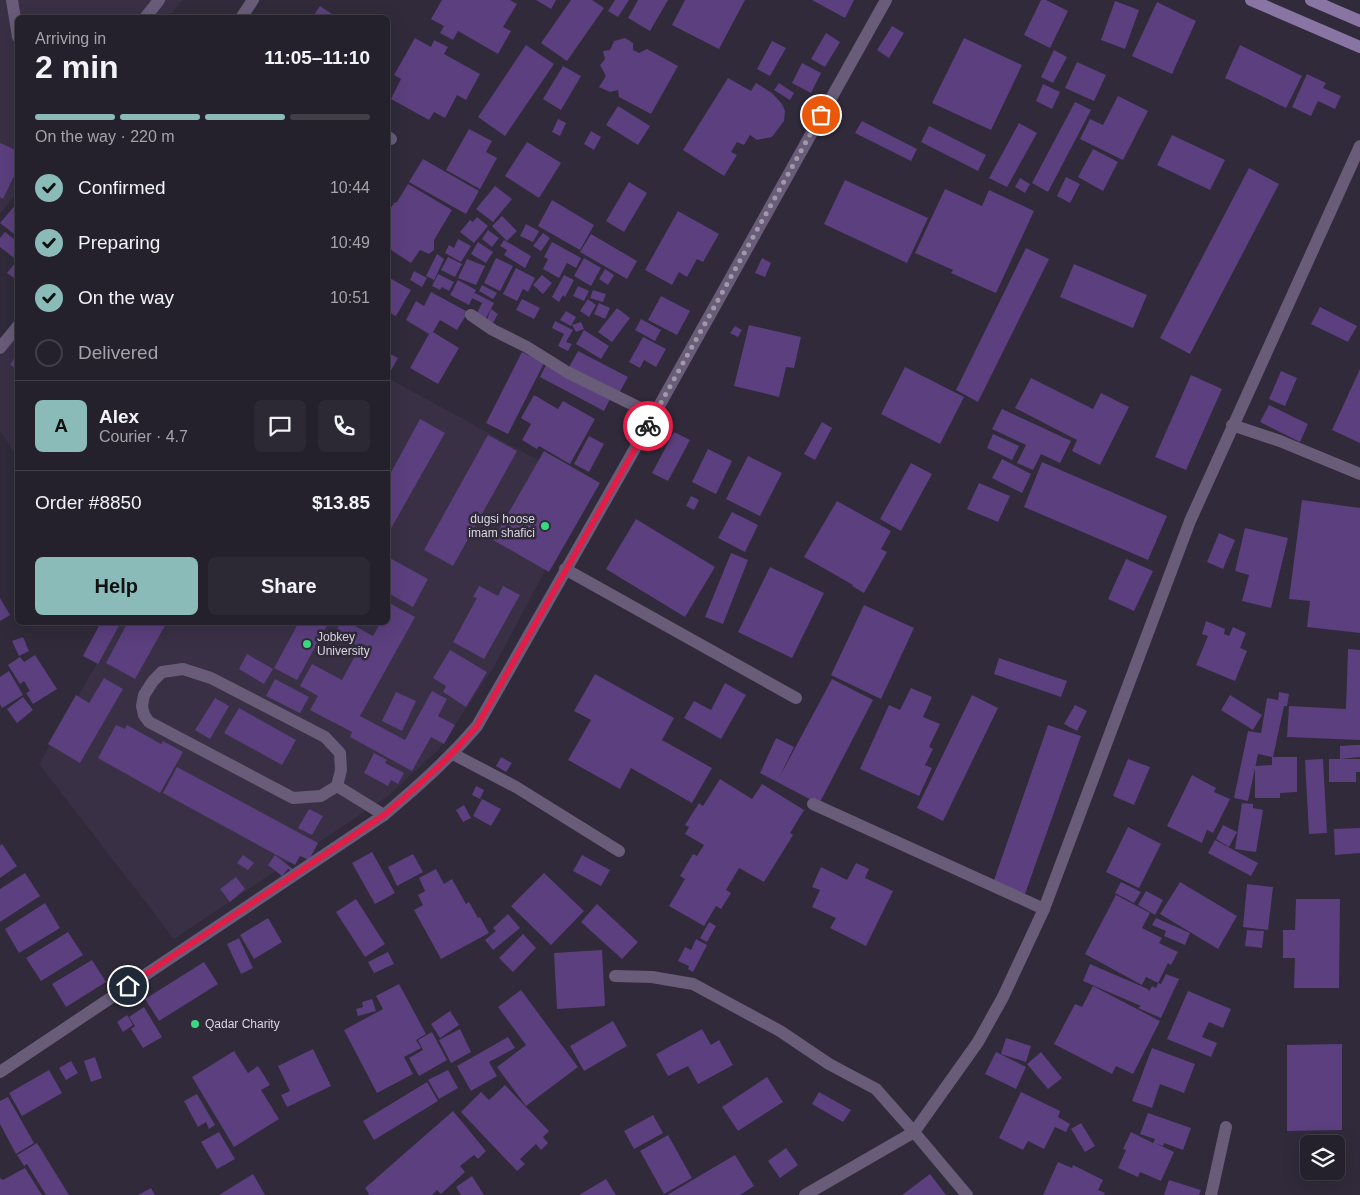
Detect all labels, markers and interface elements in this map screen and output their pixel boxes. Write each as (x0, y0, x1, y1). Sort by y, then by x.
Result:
text: Arriving in (35, 30, 106, 47)
text: 11:05–11:10 (264, 47, 370, 68)
text: 2 min (35, 49, 119, 85)
pin (800, 94, 842, 136)
icon: bag (807, 101, 835, 129)
text: On the way · 220 m (35, 128, 175, 145)
icon: check (35, 174, 63, 202)
text: Confirmed (78, 177, 166, 198)
text: 10:44 (330, 179, 370, 196)
icon: check (35, 229, 63, 257)
text: Preparing (78, 232, 160, 253)
text: 10:49 (330, 234, 370, 251)
icon: check (35, 284, 63, 312)
text: On the way (78, 287, 174, 308)
text: 10:51 (330, 289, 370, 306)
text: Delivered (78, 342, 158, 363)
button: chat (254, 400, 306, 452)
button: phone (318, 400, 370, 452)
courier (623, 401, 673, 451)
text: Alex (99, 406, 139, 427)
icon: bike (634, 412, 662, 440)
text: A (54, 415, 68, 436)
text: Courier · 4.7 (99, 428, 188, 445)
text: Order #8850 (35, 492, 142, 513)
text: $13.85 (312, 492, 370, 513)
place label: dugsi hoose imam shafici (468, 512, 535, 540)
marker: dugsi hoose imam shafici (539, 520, 551, 532)
button: Help (35, 557, 198, 615)
button: Share (208, 557, 370, 615)
place label: Jobkey University (317, 630, 370, 658)
marker: Jobkey University (301, 638, 313, 650)
pin (107, 965, 149, 1007)
icon: home (114, 972, 142, 1000)
place label: Qadar Charity (205, 1017, 280, 1031)
marker: Qadar Charity (189, 1018, 201, 1030)
map controls (1300, 1135, 1345, 1180)
button: layers (1300, 1135, 1345, 1180)

